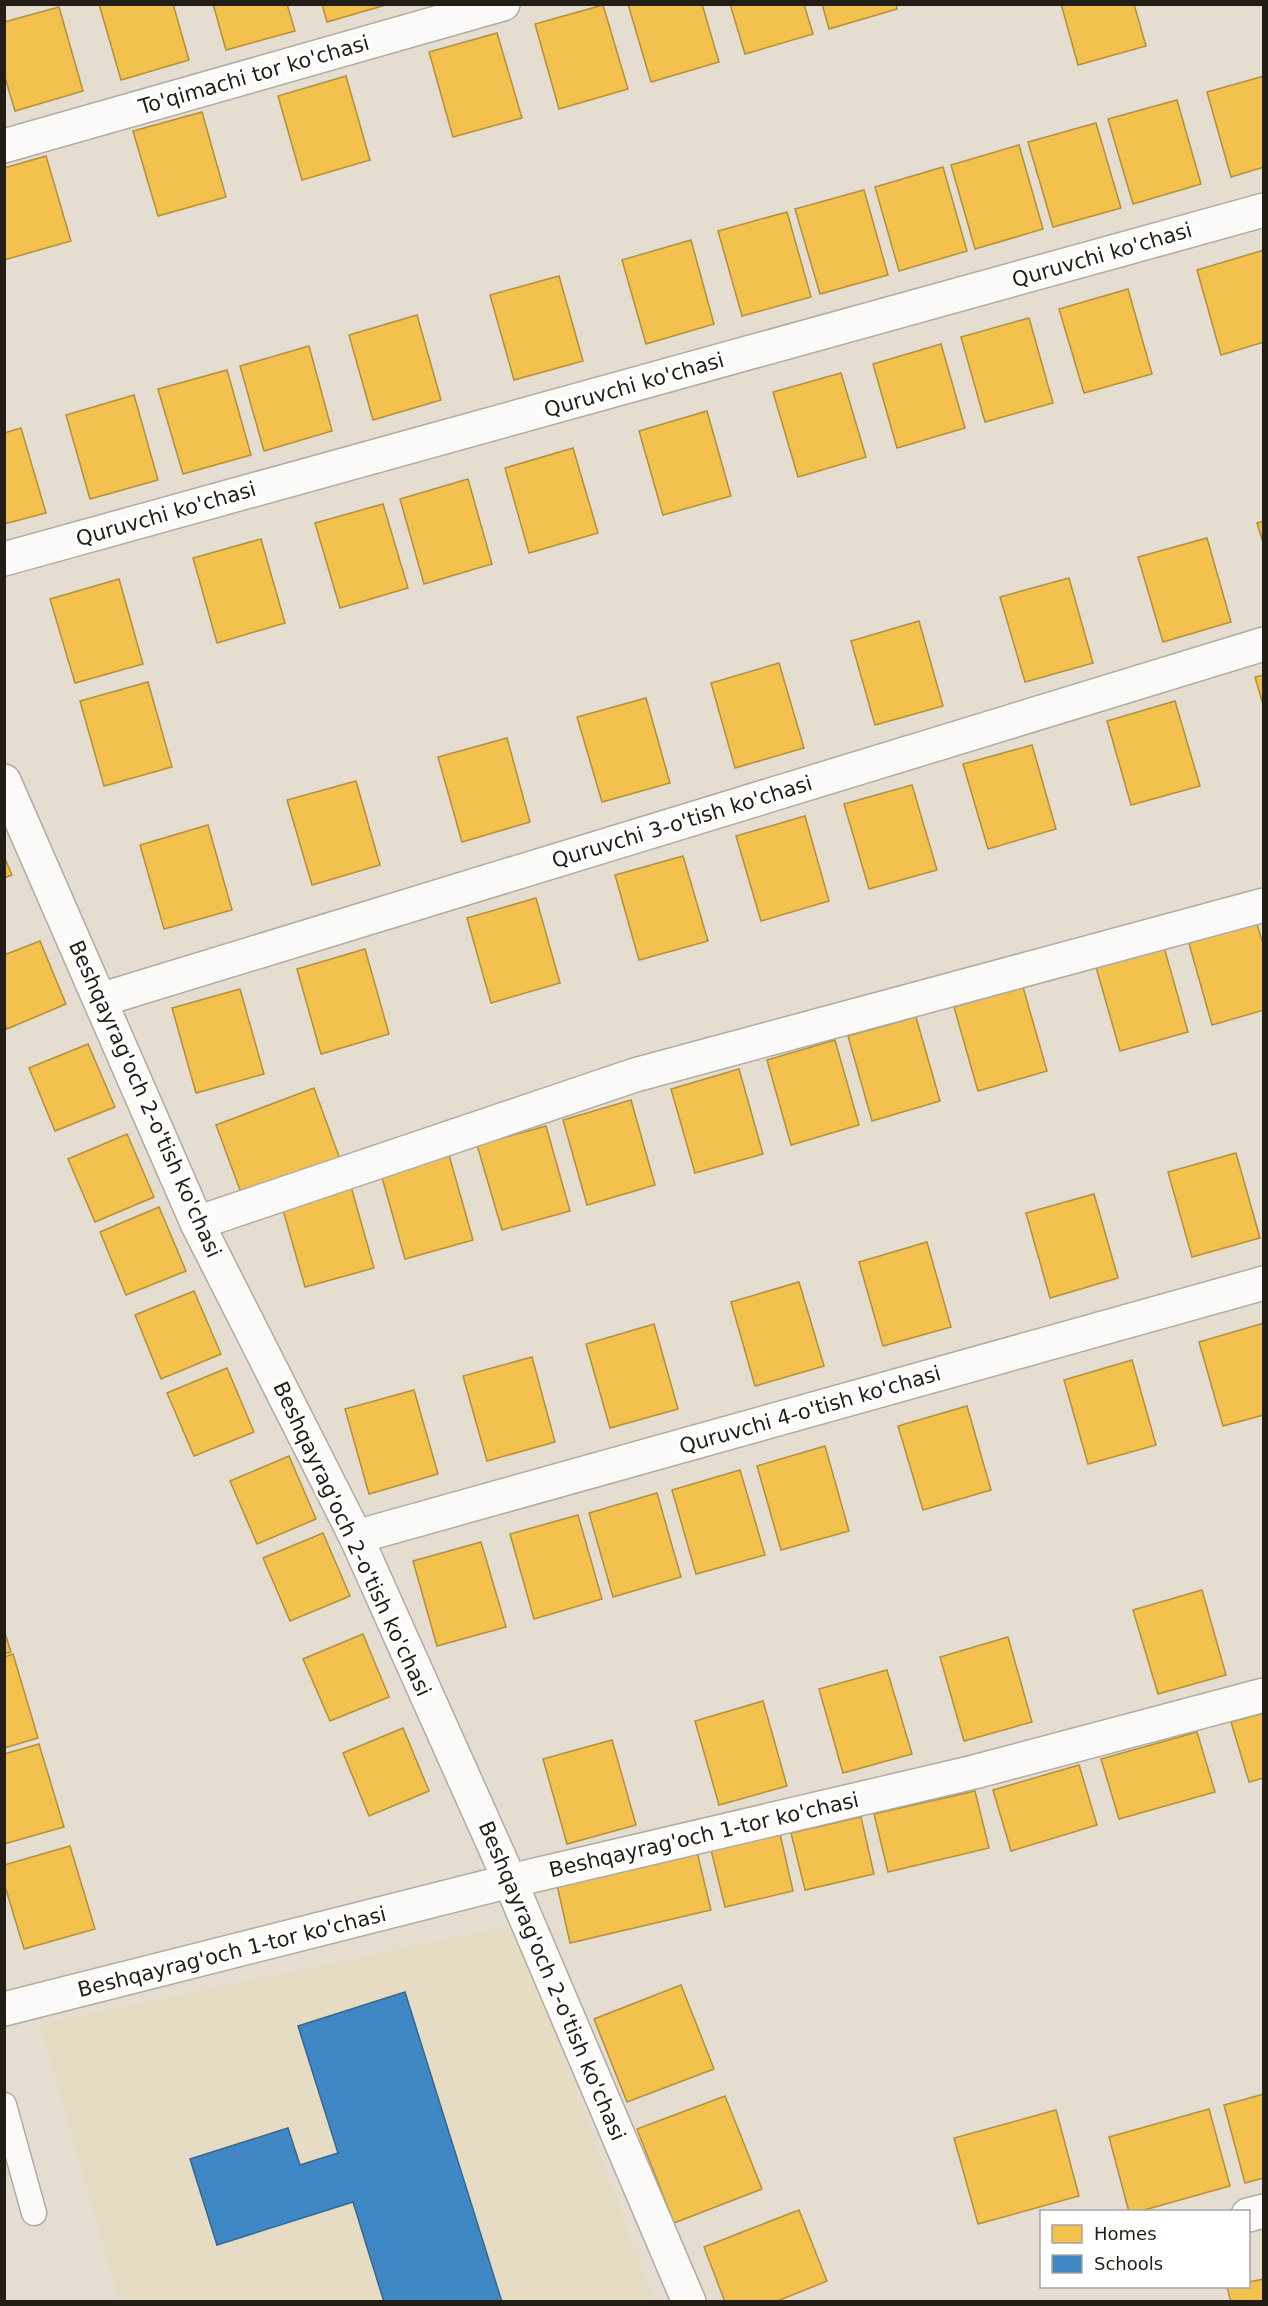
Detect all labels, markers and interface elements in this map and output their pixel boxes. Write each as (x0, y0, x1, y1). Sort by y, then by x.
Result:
street label: To'qimachi tor ko'chasi (135, 31, 372, 120)
street label: Quruvchi ko'chasi (1009, 218, 1195, 292)
street label: Quruvchi ko'chasi (541, 348, 727, 422)
street label: Quruvchi ko'chasi (73, 477, 259, 551)
street label: Quruvchi 3-o'tish ko'chasi (549, 771, 815, 873)
street label: Beshqayrag'och 2-o'tish ko'chasi (64, 937, 226, 1261)
street label: Quruvchi 4-o'tish ko'chasi (676, 1361, 944, 1459)
street label: Beshqayrag'och 2-o'tish ko'chasi (268, 1378, 436, 1700)
street label: Beshqayrag'och 1-tor ko'chasi (547, 1788, 861, 1882)
street label: Beshqayrag'och 2-o'tish ko'chasi (474, 1818, 630, 2144)
street label: Beshqayrag'och 1-tor ko'chasi (75, 1902, 389, 2002)
legend (1040, 2210, 1250, 2288)
text: Homes (1094, 2223, 1157, 2244)
text: Schools (1094, 2253, 1163, 2274)

